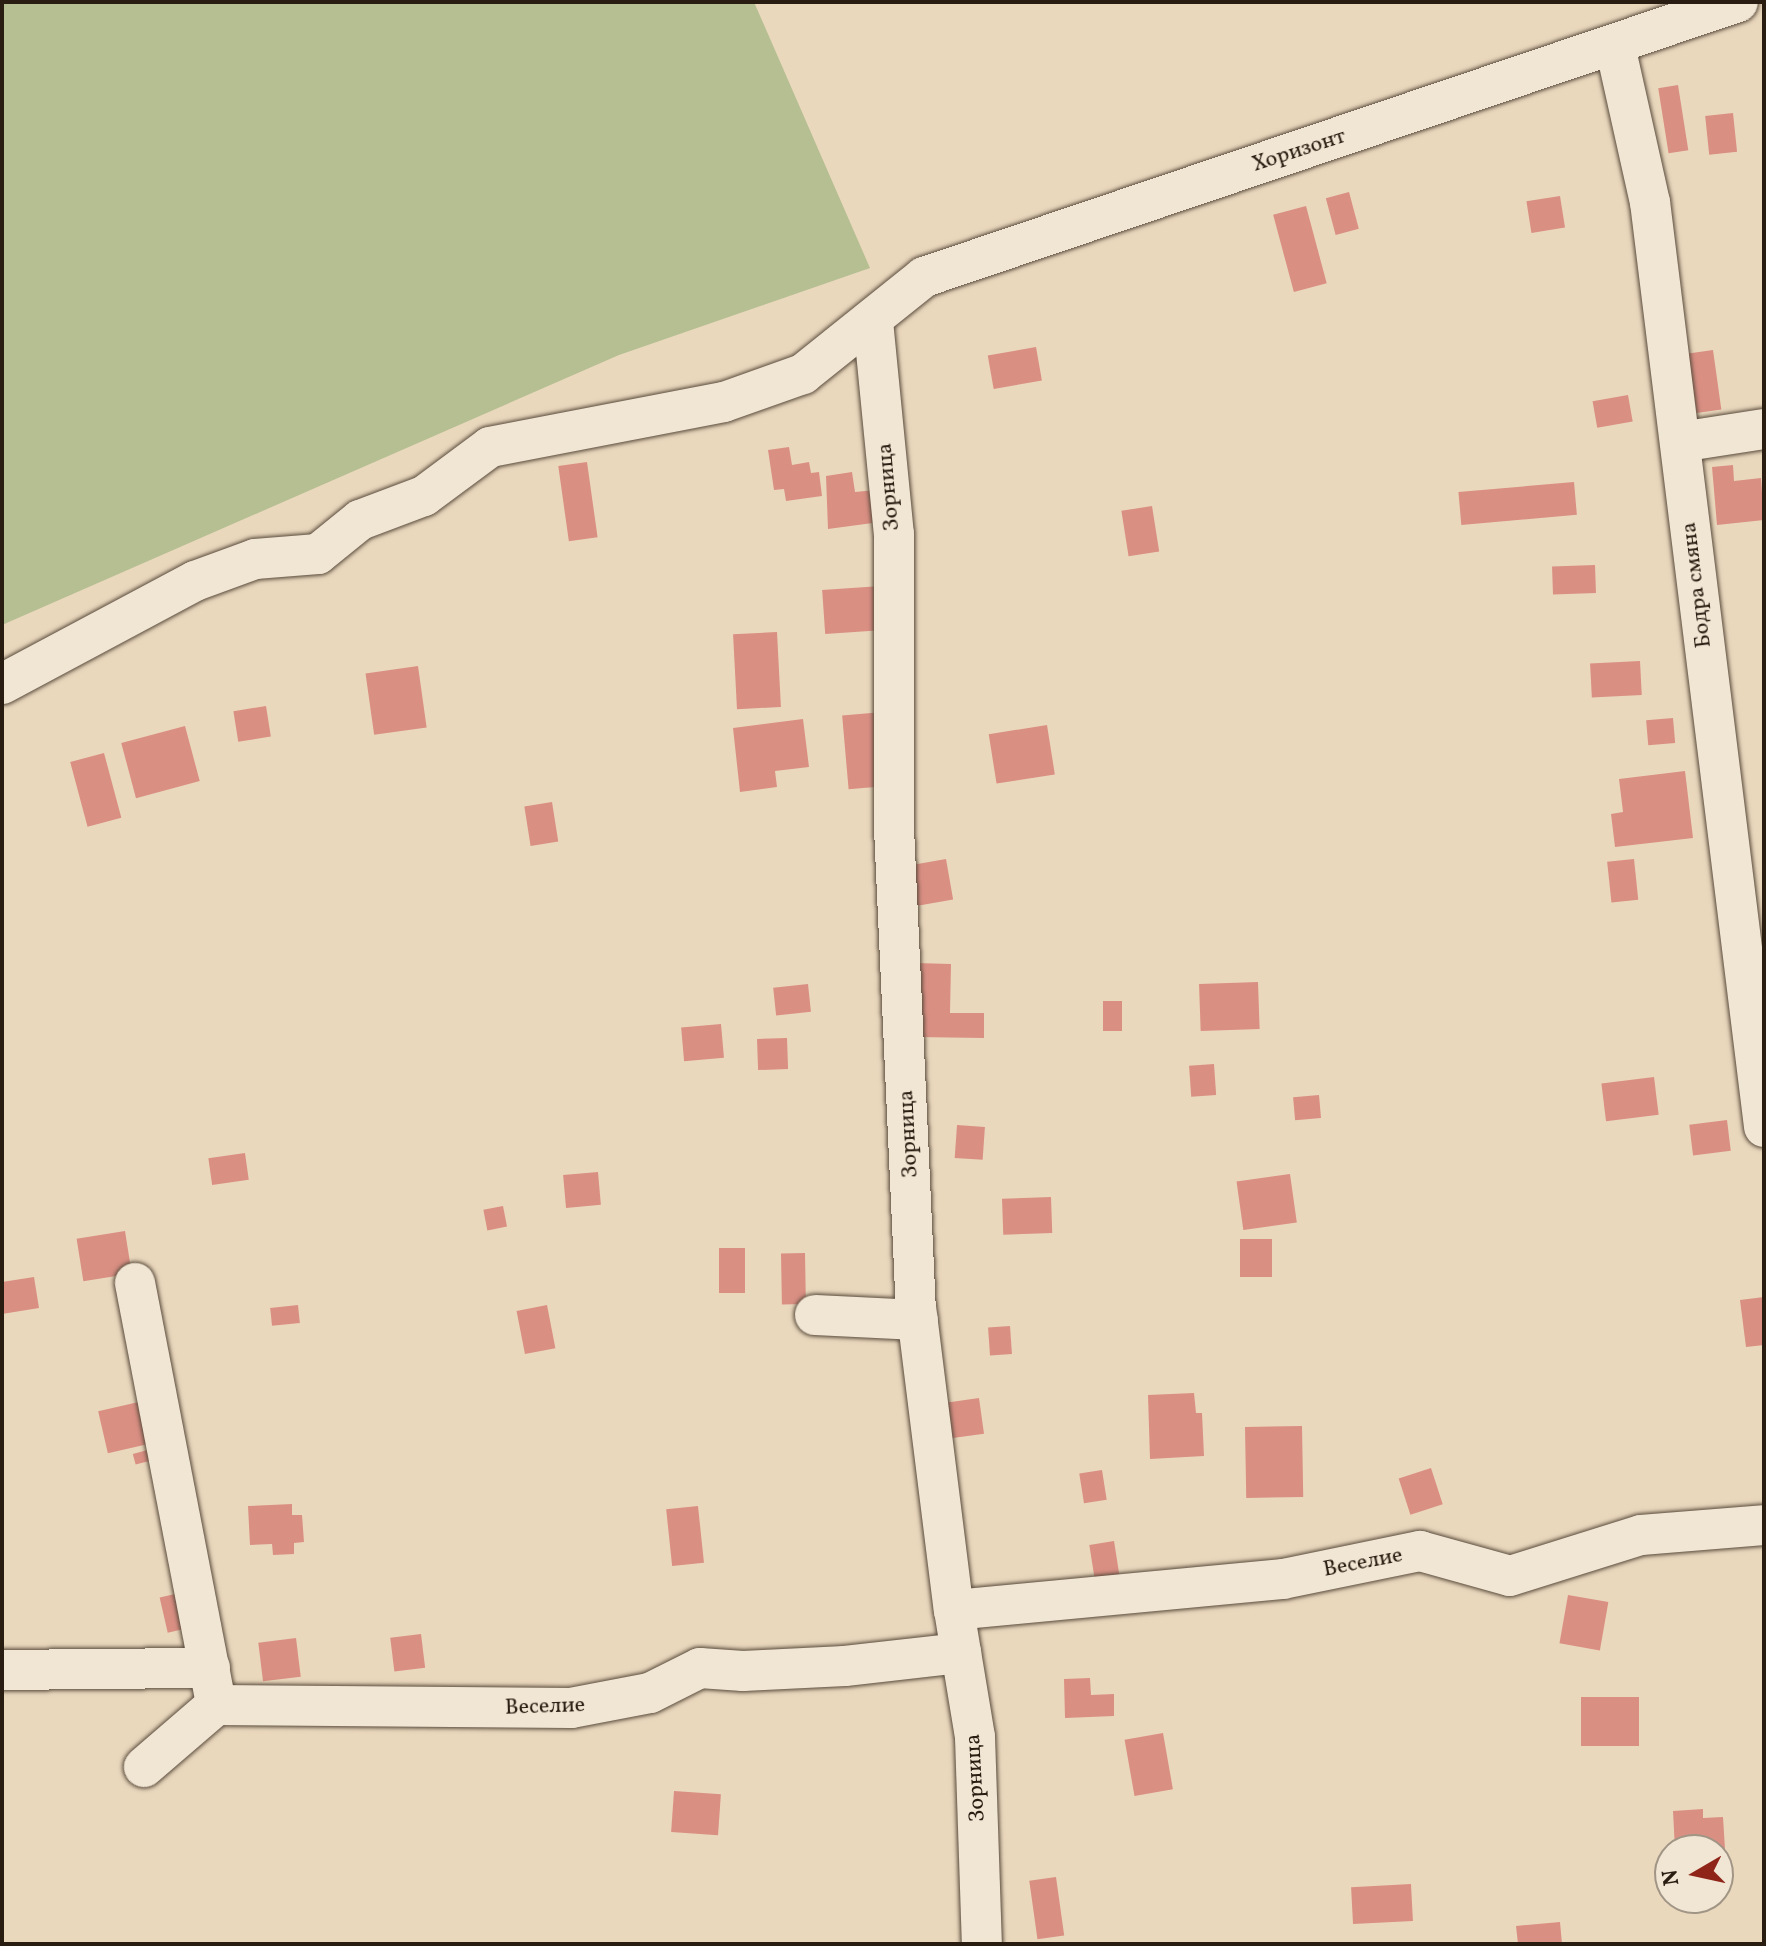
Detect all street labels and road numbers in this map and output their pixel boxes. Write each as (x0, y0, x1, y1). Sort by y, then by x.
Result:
street label: Хоризонт (1249, 123, 1349, 179)
street label: Зорница (872, 442, 906, 532)
street label: Бодра смяна (1676, 521, 1718, 649)
street label: Зорница (894, 1089, 924, 1179)
street label: Веселие (1321, 1542, 1405, 1584)
street label: Веселие (504, 1692, 586, 1722)
street label: Зорница (961, 1733, 991, 1823)

